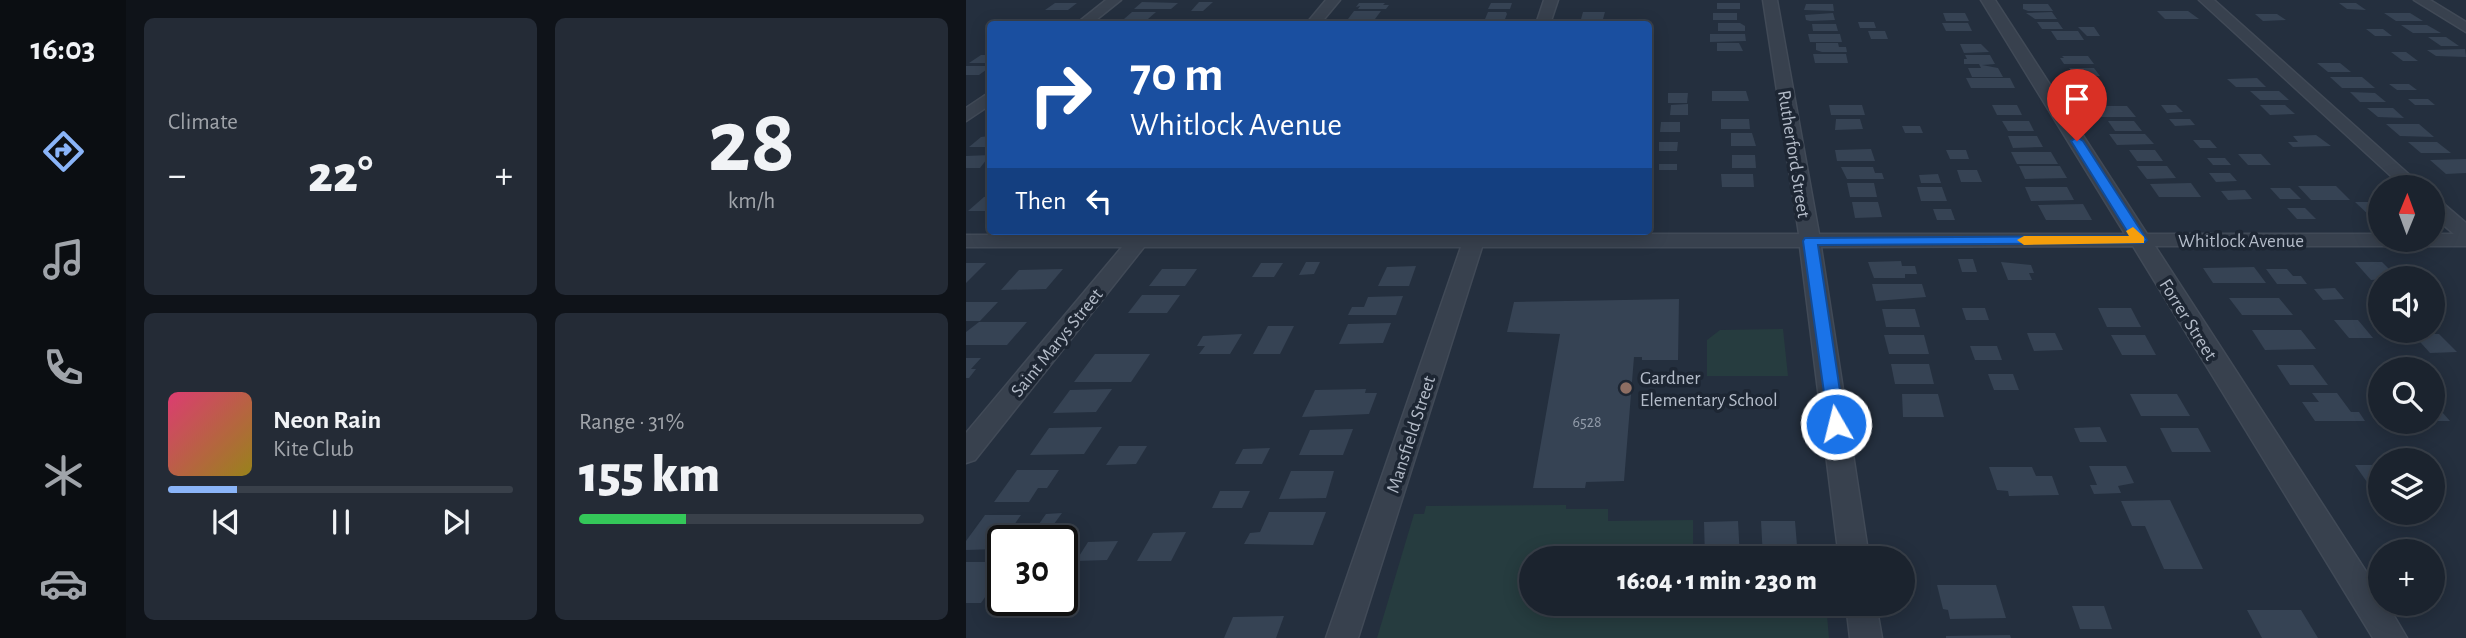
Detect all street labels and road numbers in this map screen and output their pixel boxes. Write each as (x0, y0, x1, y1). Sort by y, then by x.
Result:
street label: Rutherford Street (1774, 89, 1813, 219)
street label: Whitlock Avenue (2178, 232, 2304, 251)
street label: Forrer Street (2155, 276, 2220, 364)
street label: Saint Marys Street (1008, 285, 1107, 401)
street label: Mansfield Street (1384, 374, 1439, 495)

